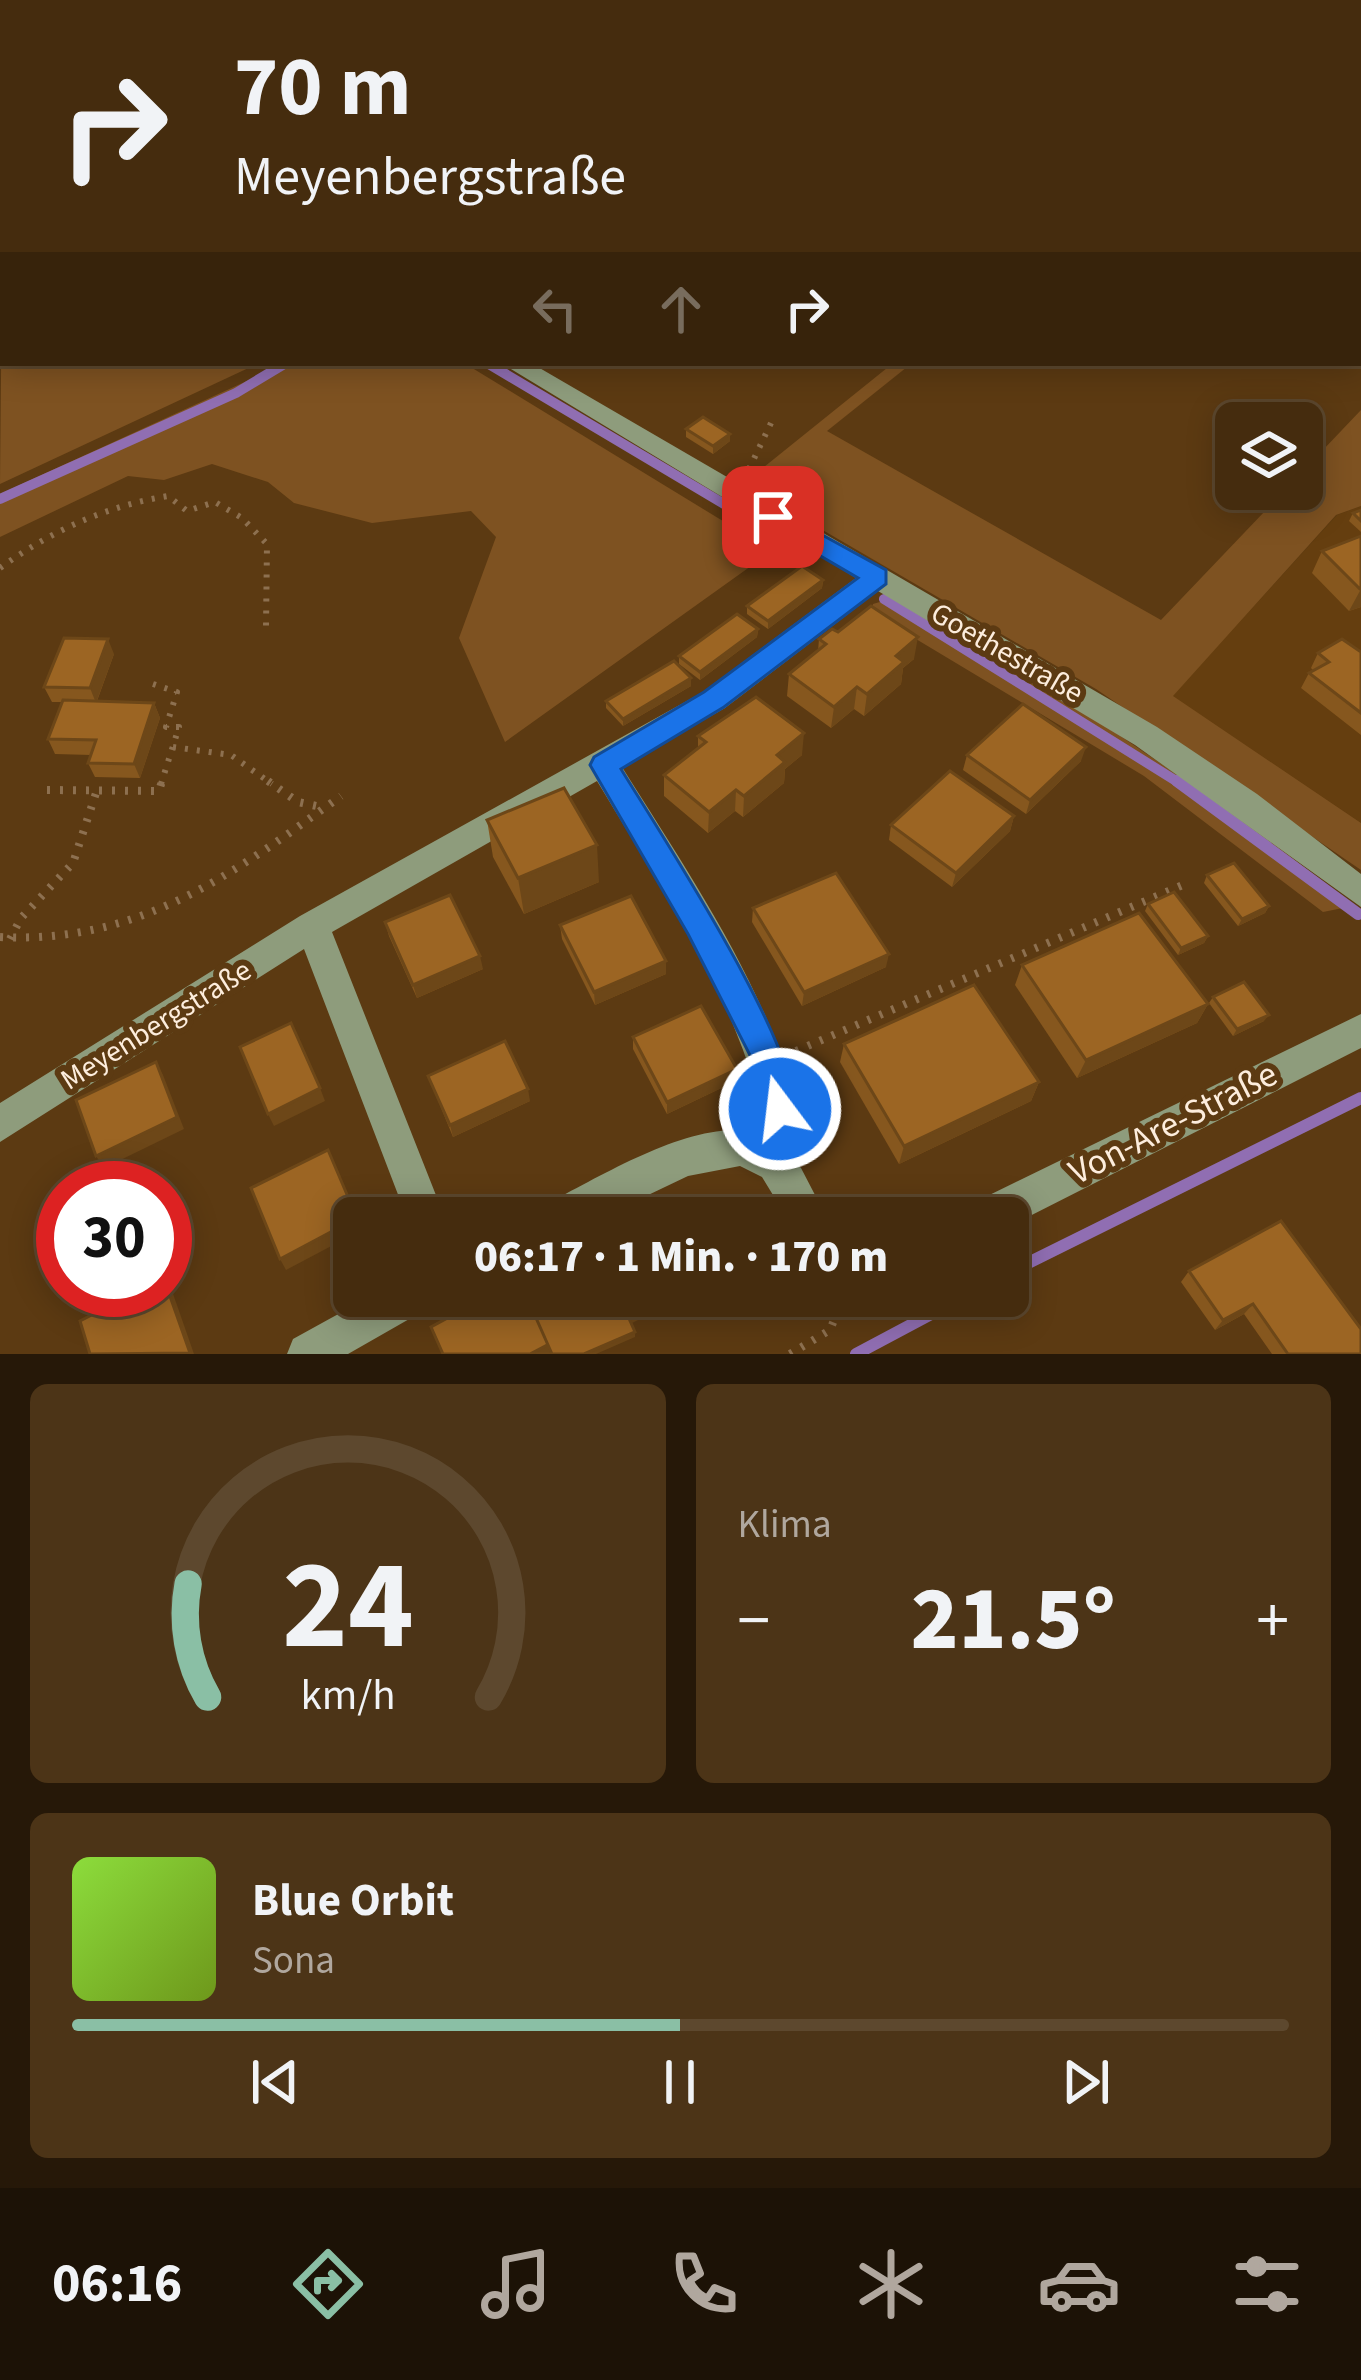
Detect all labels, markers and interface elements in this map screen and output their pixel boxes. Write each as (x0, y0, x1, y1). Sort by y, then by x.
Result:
text: 70 m (234, 28, 412, 148)
icon: right (36, 48, 192, 204)
text: Meyenbergstraße (234, 139, 626, 216)
icon: left (522, 276, 588, 342)
icon: ahead (648, 276, 714, 342)
icon: right (774, 276, 840, 342)
map controls (1215, 402, 1323, 510)
button: layers (1215, 402, 1323, 510)
pin (722, 466, 824, 568)
icon: arrive (740, 484, 806, 550)
street label: Goethestraße (923, 592, 1091, 714)
street label: Meyenbergstraße (52, 949, 260, 1101)
position arrow (717, 1046, 843, 1172)
street label: Von-Are-Straße (1060, 1049, 1286, 1197)
speed limit sign: 30 (36, 1161, 192, 1317)
text: 06:17 · 1 Min. · 170 m (474, 1225, 888, 1289)
text: Klima (738, 1497, 832, 1553)
text: 24 (282, 1518, 414, 1696)
text: 21.5° (911, 1556, 1116, 1684)
text: − (738, 1574, 770, 1668)
text: + (1256, 1574, 1289, 1668)
text: km/h (300, 1664, 395, 1725)
text: Blue Orbit (252, 1869, 454, 1933)
text: Sona (252, 1933, 335, 1989)
icon: previous (242, 2049, 308, 2115)
icon: pause (647, 2049, 713, 2115)
icon: next (1053, 2049, 1119, 2115)
icon: directions (286, 2242, 370, 2326)
icon: music (474, 2242, 558, 2326)
icon: phone (662, 2242, 746, 2326)
icon: climate (849, 2242, 933, 2326)
icon: car (1037, 2242, 1121, 2326)
icon: filters (1225, 2242, 1309, 2326)
text: 06:16 (52, 2246, 182, 2323)

